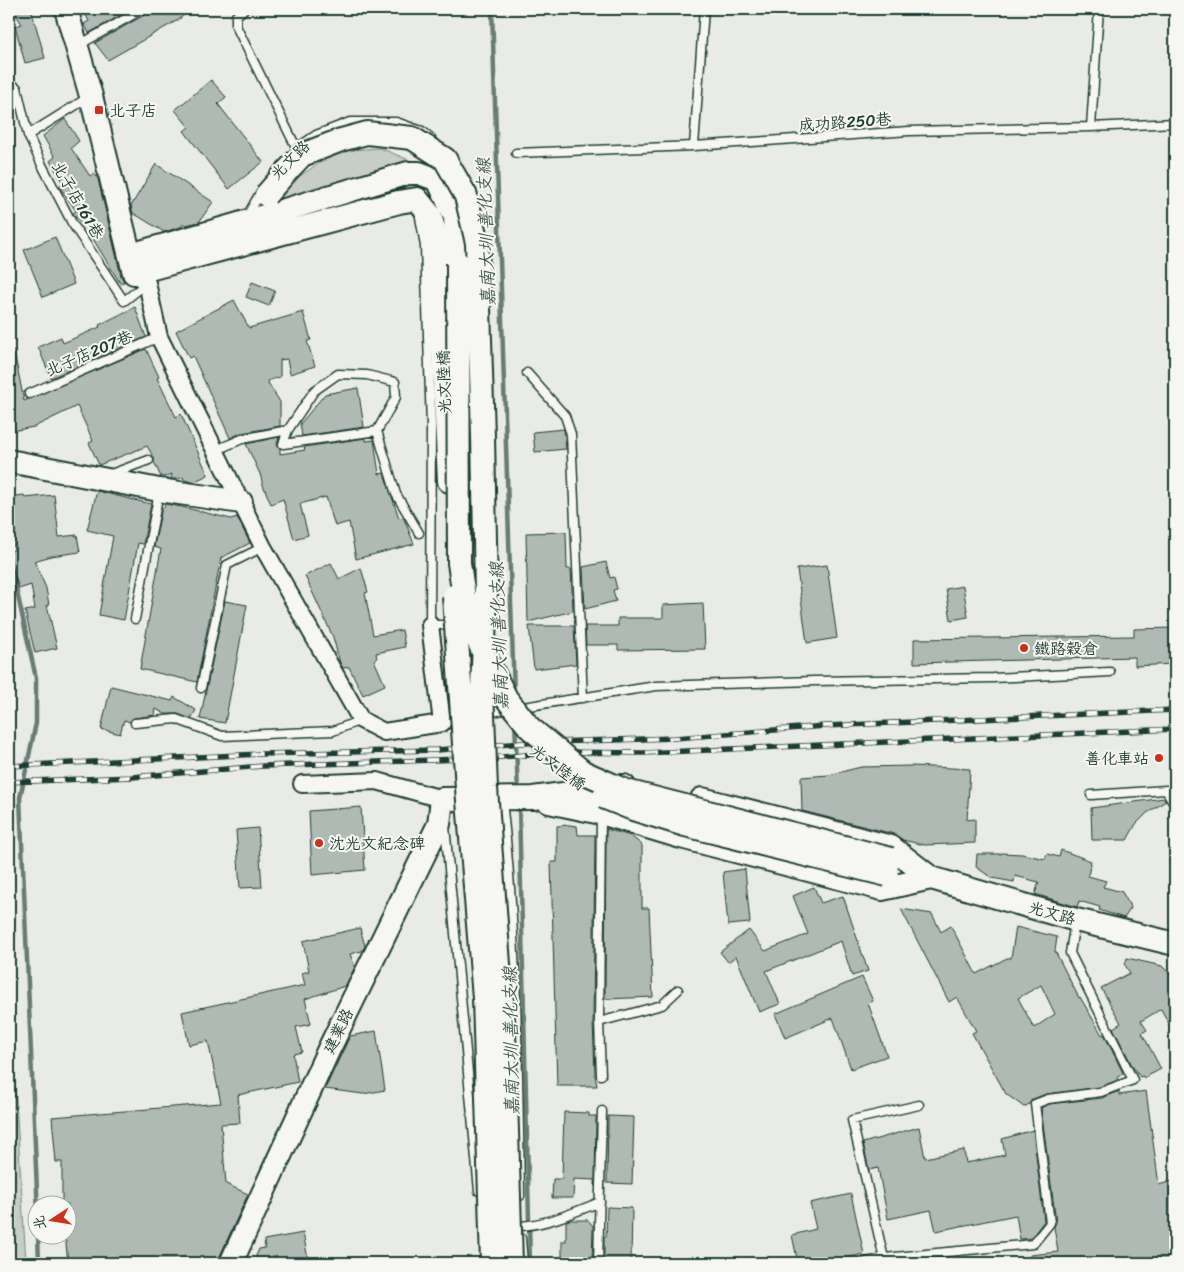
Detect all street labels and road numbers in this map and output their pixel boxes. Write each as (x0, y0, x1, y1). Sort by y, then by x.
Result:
street label: 成功路250巷 (798, 104, 892, 140)
street label: 光文路 (263, 133, 317, 187)
street label: 北子店161巷 (44, 155, 112, 245)
street label: 北子店207巷 (41, 322, 137, 384)
street label: 光文陸橋 (428, 350, 460, 414)
street label: 光文陸橋 (524, 736, 592, 798)
street label: 光文路 (1025, 892, 1079, 934)
street label: 建業路 (314, 1003, 362, 1059)

